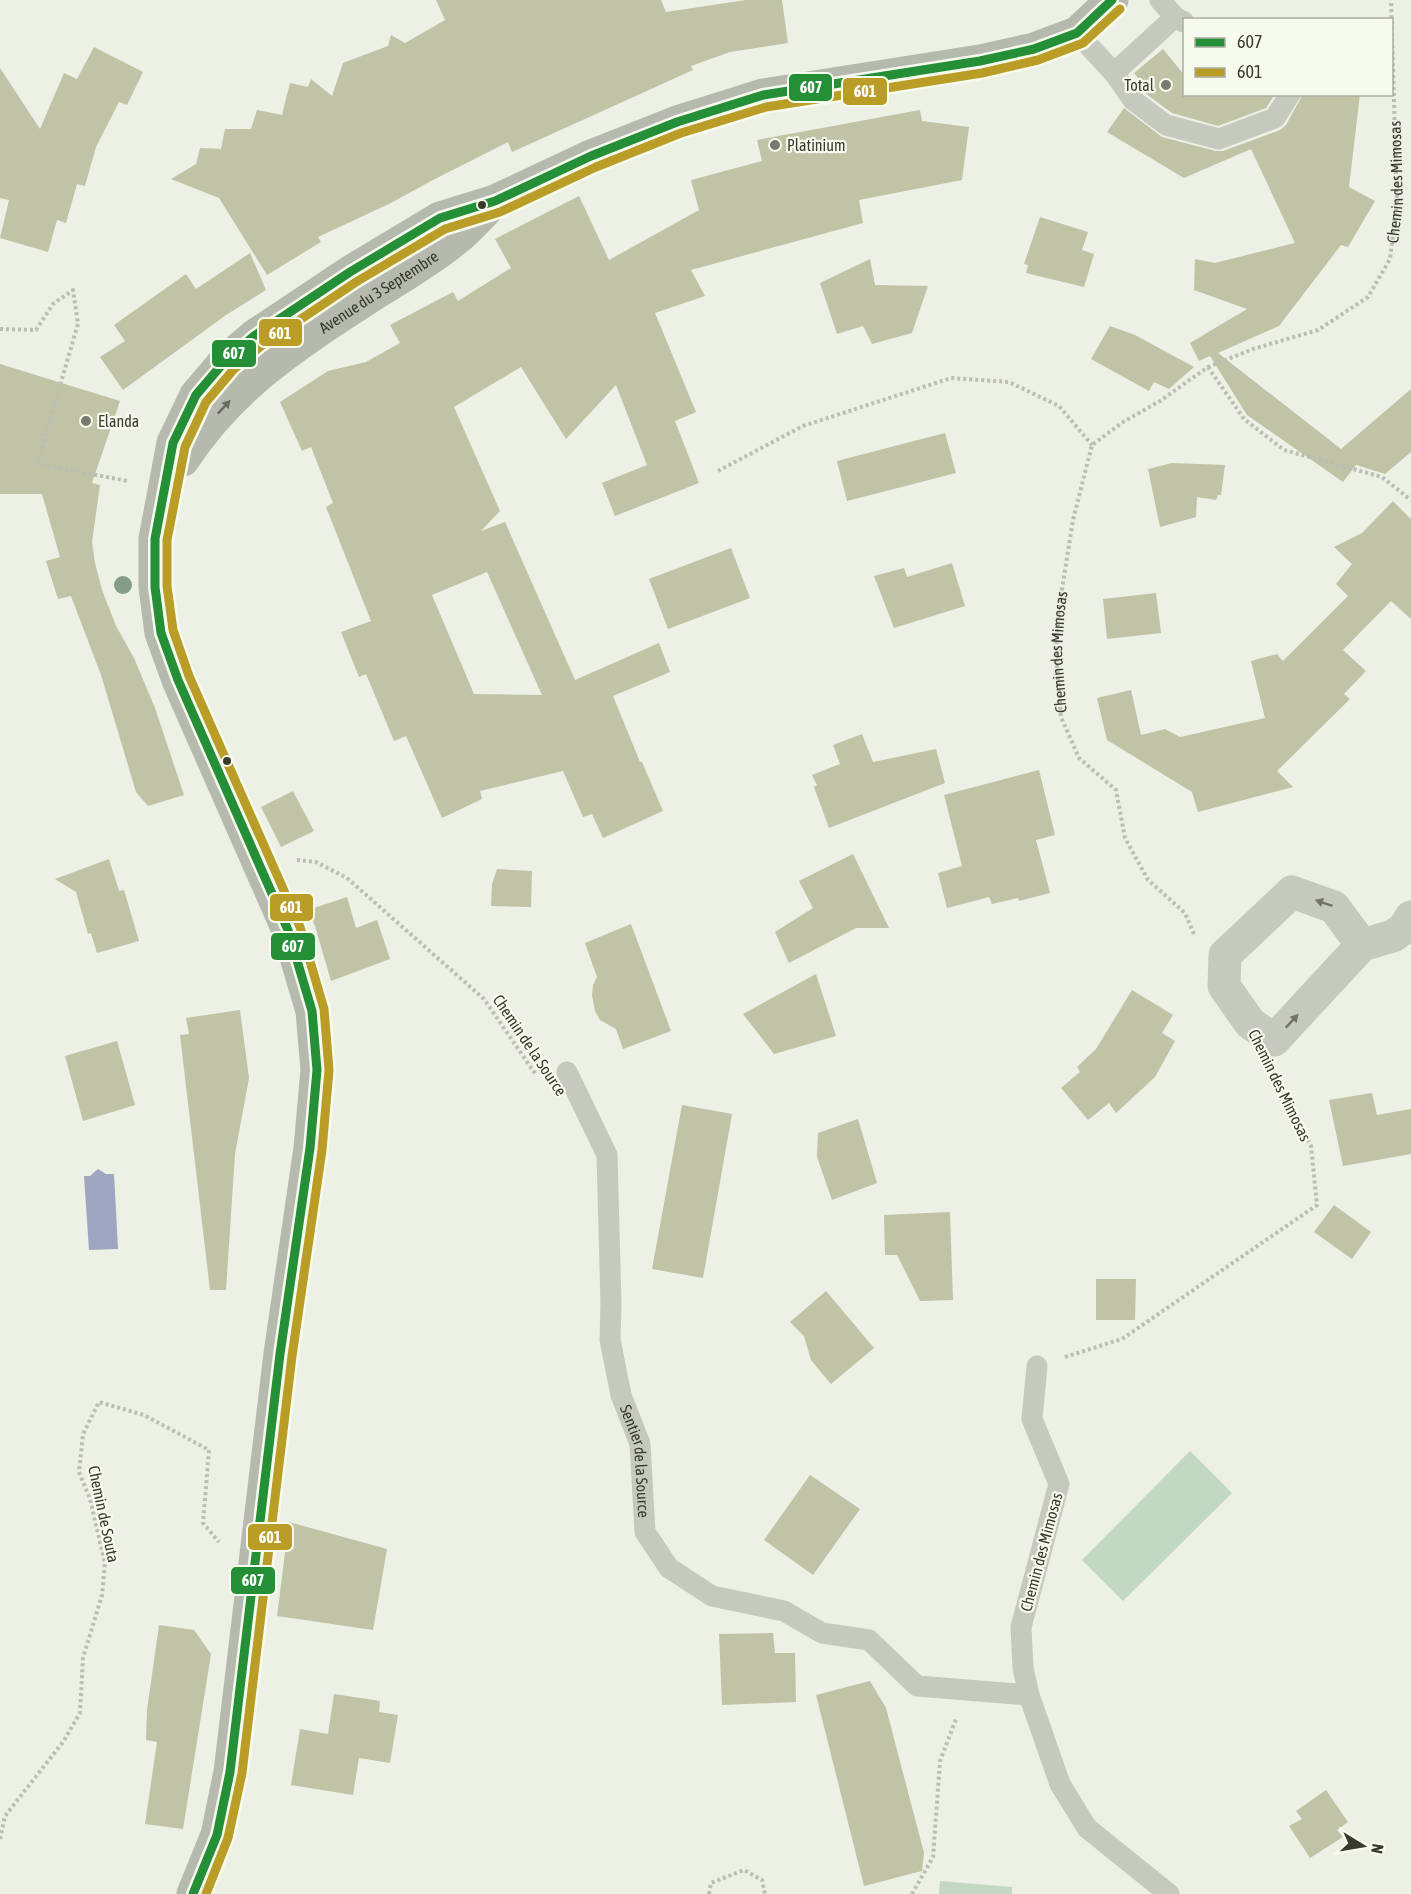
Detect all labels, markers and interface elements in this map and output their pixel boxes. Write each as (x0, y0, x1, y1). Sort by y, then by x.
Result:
legend (1183, 18, 1393, 96)
text: 607 (1237, 31, 1262, 52)
text: 601 (1237, 61, 1262, 82)
line badge: 607 (788, 73, 833, 102)
place label: Total (1124, 76, 1155, 94)
line badge: 601 (842, 77, 888, 106)
text: 607 (800, 78, 822, 96)
marker: Total (1159, 78, 1173, 92)
text: 601 (854, 82, 877, 100)
street label: Chemin des Mimosas (1383, 120, 1406, 244)
place label: Platinium (787, 136, 846, 154)
marker: Platinium (768, 138, 782, 152)
unlabelled marker (476, 199, 488, 211)
street label: Avenue du 3 Septembre (315, 247, 442, 337)
line badge: 601 (258, 318, 303, 347)
text: 601 (269, 324, 292, 342)
line badge: 607 (211, 339, 257, 368)
text: 607 (223, 344, 245, 362)
one-way arrow (217, 399, 231, 414)
place label: Elanda (98, 412, 139, 430)
marker: Elanda (79, 414, 93, 428)
street label: Chemin des Mimosas (1047, 589, 1071, 714)
unlabelled marker (221, 755, 233, 767)
line badge: 601 (269, 893, 314, 922)
text: 601 (280, 898, 303, 916)
one-way arrow (1315, 898, 1333, 908)
line badge: 607 (270, 932, 316, 961)
text: 607 (282, 937, 304, 955)
street label: Chemin de la Source (489, 991, 571, 1099)
one-way arrow (1285, 1014, 1298, 1029)
street label: Chemin des Mimosas (1245, 1026, 1315, 1144)
street label: Sentier de la Source (617, 1402, 653, 1518)
street label: Chemin de Souta (85, 1464, 123, 1564)
street label: Chemin des Mimosas (1016, 1490, 1066, 1613)
line badge: 601 (247, 1523, 293, 1551)
text: 601 (259, 1528, 282, 1546)
line badge: 607 (230, 1566, 276, 1595)
text: 607 (242, 1571, 264, 1589)
north arrow (1333, 1816, 1393, 1876)
text: N (1368, 1843, 1387, 1855)

